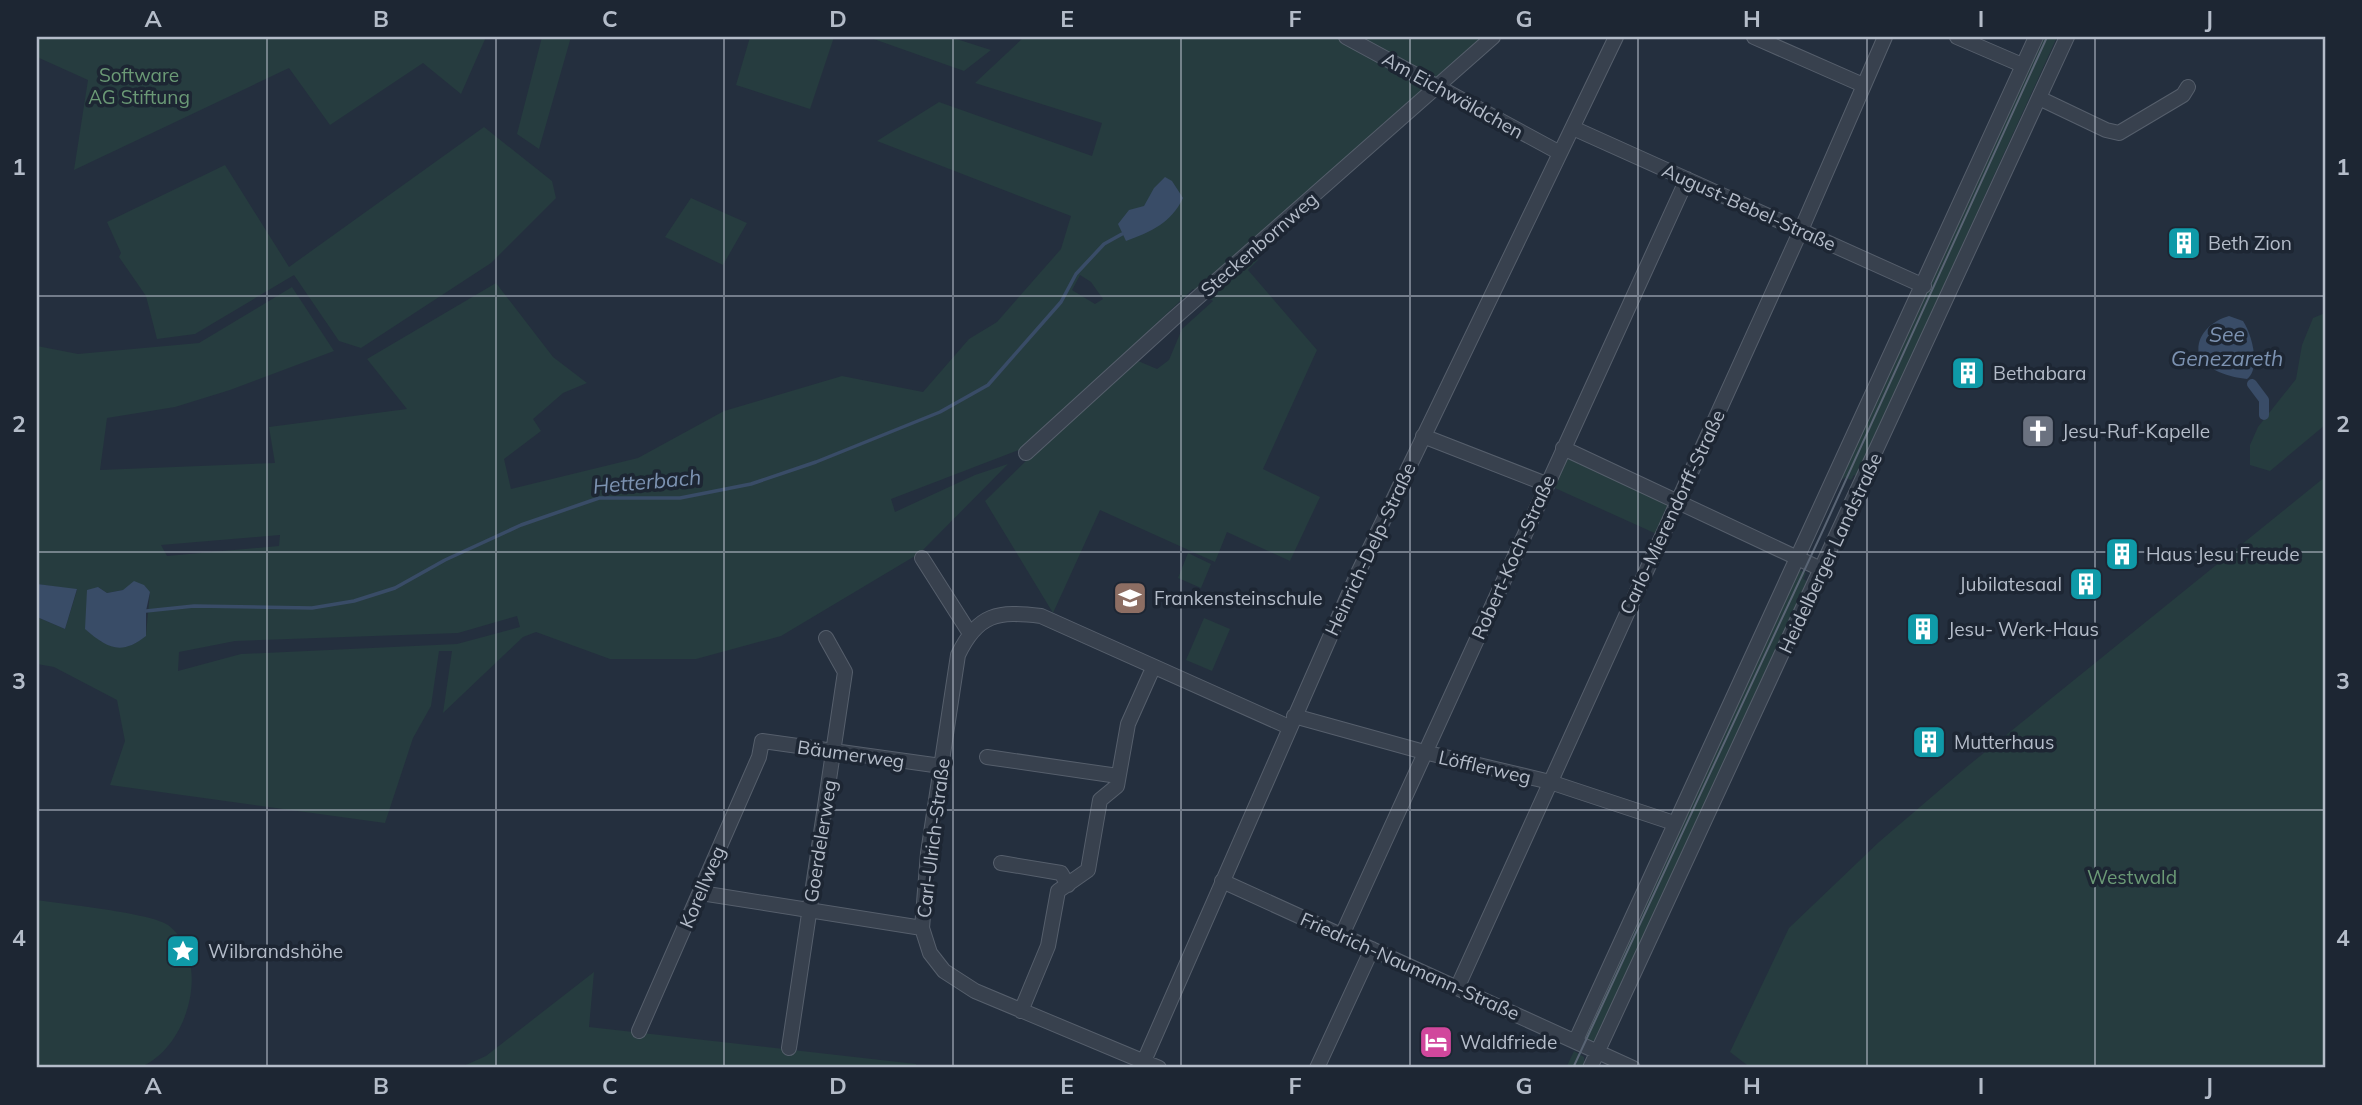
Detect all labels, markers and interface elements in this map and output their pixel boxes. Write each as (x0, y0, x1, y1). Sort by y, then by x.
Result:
text: A (144, 4, 162, 33)
text: B (373, 4, 389, 33)
text: C (602, 4, 618, 33)
text: D (829, 4, 847, 33)
text: E (1060, 4, 1074, 33)
text: F (1288, 4, 1302, 33)
text: G (1515, 4, 1533, 33)
text: H (1743, 4, 1761, 33)
text: I (1978, 4, 1984, 33)
text: J (2205, 4, 2213, 33)
street label: Am Eichwäldchen (1378, 46, 1528, 144)
park label: Software AG Stiftung (88, 63, 190, 109)
text: 1 (12, 152, 26, 181)
text: 1 (2336, 152, 2350, 181)
street label: August-Bebel-Straße (1658, 158, 1840, 256)
street label: Steckenbornweg (1195, 187, 1323, 301)
building icon: Beth Zion (2165, 224, 2203, 262)
place label: Beth Zion (2208, 231, 2292, 255)
water label: See Genezareth (2171, 321, 2283, 371)
building icon: Bethabara (1949, 354, 1987, 392)
place label: Bethabara (1993, 361, 2086, 385)
street label: Carlo-Mierendorff-Straße (1614, 406, 1730, 618)
text: 2 (12, 409, 26, 438)
text: 2 (2336, 409, 2350, 438)
church icon: Jesu-Ruf-Kapelle (2019, 412, 2057, 450)
place label: Jesu-Ruf-Kapelle (2062, 419, 2210, 443)
street label: Heidelberger Landstraße (1773, 449, 1887, 657)
street label: Heinrich-Delp-Straße (1319, 459, 1421, 639)
water label: Hetterbach (592, 463, 702, 499)
street label: Robert-Koch-Straße (1466, 471, 1560, 643)
building icon: Haus Jesu Freude (2103, 535, 2141, 573)
place label: Haus Jesu Freude (2146, 542, 2300, 566)
building icon: Jubilatesaal (2067, 565, 2105, 603)
place label: Jubilatesaal (1959, 572, 2062, 596)
school or university icon: Frankensteinschule (1111, 579, 1149, 617)
place label: Frankensteinschule (1154, 586, 1323, 610)
building icon: Jesu- Werk-Haus (1904, 610, 1942, 648)
place label: Jesu- Werk-Haus (1948, 617, 2099, 641)
text: 3 (12, 666, 26, 695)
text: 3 (2336, 666, 2350, 695)
building icon: Mutterhaus (1910, 723, 1948, 761)
place label: Mutterhaus (1954, 730, 2054, 754)
street label: Bäumerweg (796, 735, 906, 773)
street label: Löfflerweg (1436, 745, 1534, 789)
street label: Carl-Ulrich-Straße (911, 757, 955, 919)
street label: Goerdelerweg (798, 778, 842, 904)
street label: Korellweg (674, 842, 730, 932)
park label: Westwald (2087, 865, 2177, 889)
street label: Friedrich-Naumann-Straße (1297, 907, 1523, 1025)
text: 4 (12, 923, 26, 952)
text: 4 (2336, 923, 2350, 952)
place icon: Wilbrandshöhe (164, 932, 202, 970)
place label: Wilbrandshöhe (208, 939, 343, 963)
hotel icon: Waldfriede (1417, 1023, 1455, 1061)
place label: Waldfriede (1460, 1030, 1557, 1054)
text: A (144, 1071, 162, 1100)
text: B (373, 1071, 389, 1100)
text: C (602, 1071, 618, 1100)
text: D (829, 1071, 847, 1100)
text: E (1060, 1071, 1074, 1100)
text: F (1288, 1071, 1302, 1100)
text: G (1515, 1071, 1533, 1100)
text: H (1743, 1071, 1761, 1100)
text: I (1978, 1071, 1984, 1100)
text: J (2205, 1071, 2213, 1100)

